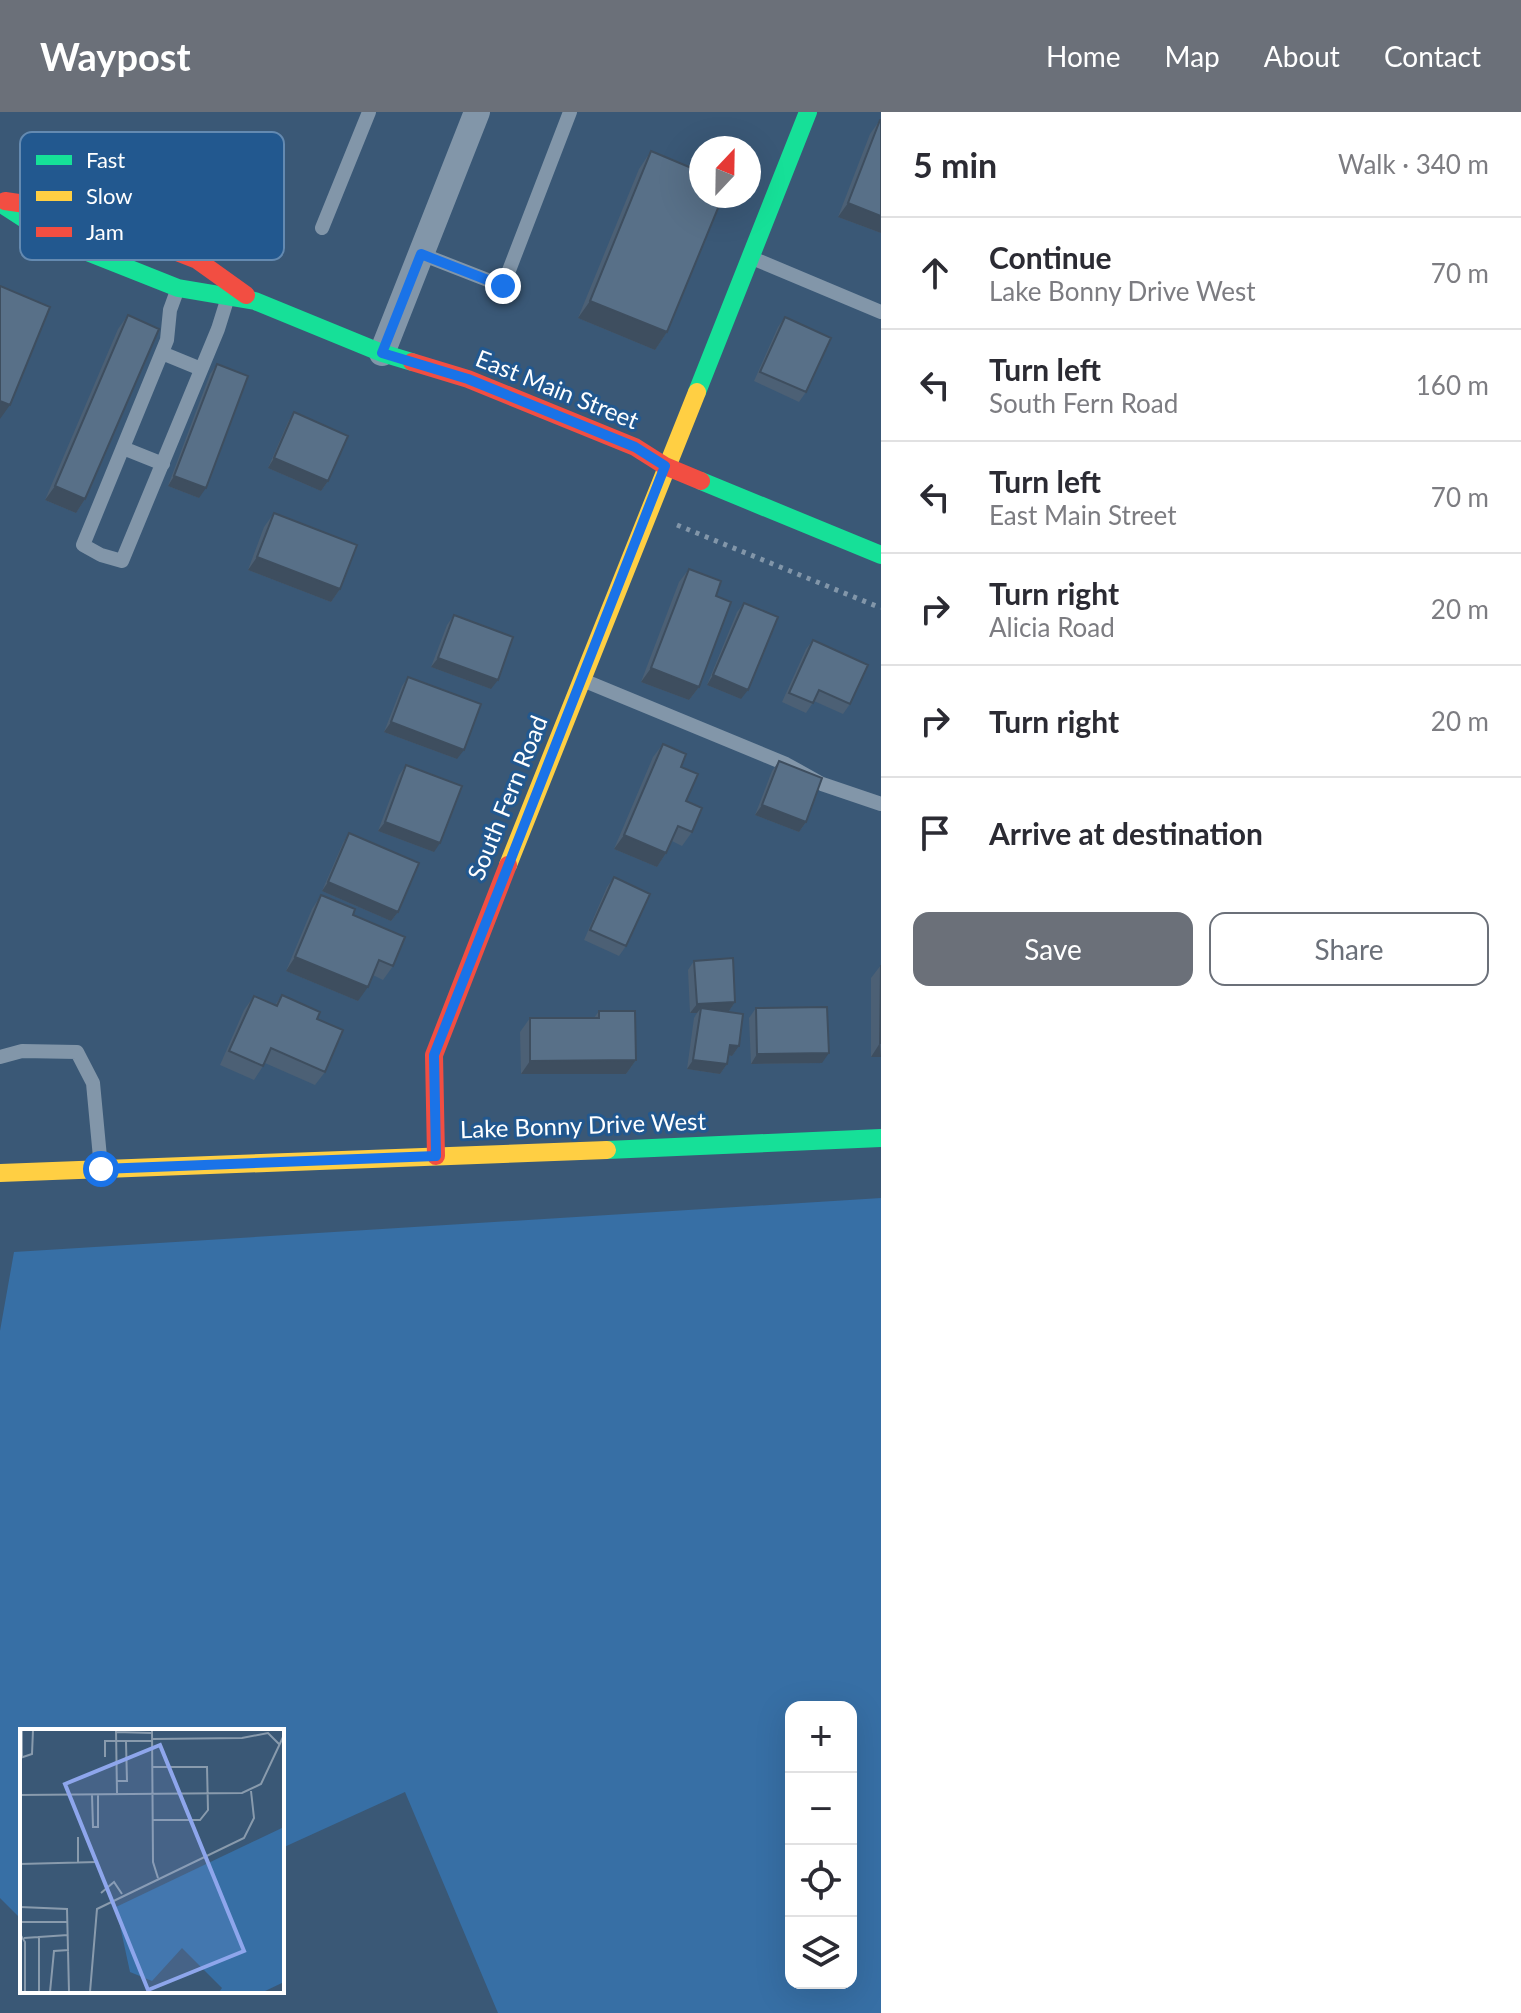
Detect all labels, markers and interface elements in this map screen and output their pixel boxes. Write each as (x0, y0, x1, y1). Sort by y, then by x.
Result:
text: Waypost (40, 33, 191, 79)
text: Home (1046, 39, 1121, 73)
text: Map (1165, 39, 1220, 73)
text: About (1264, 39, 1340, 73)
text: Contact (1384, 39, 1481, 73)
legend (20, 132, 284, 260)
north arrow (689, 136, 761, 208)
text: 5 min (913, 144, 997, 185)
text: Fast (86, 146, 125, 173)
text: Walk · 340 m (1338, 148, 1489, 180)
text: Slow (86, 182, 133, 209)
text: Jam (86, 218, 124, 245)
text: Continue (989, 239, 1112, 275)
icon: ahead (913, 251, 957, 295)
text: 70 m (1431, 257, 1489, 289)
route end (485, 268, 521, 304)
text: Lake Bonny Drive West (989, 275, 1256, 307)
street label: East Main Street (472, 343, 644, 435)
text: Turn left (989, 351, 1101, 387)
icon: left (913, 363, 957, 407)
text: 160 m (1416, 369, 1489, 401)
text: South Fern Road (989, 387, 1178, 419)
text: Turn left (989, 463, 1101, 499)
icon: left (913, 475, 957, 519)
text: 70 m (1431, 481, 1489, 513)
text: East Main Street (989, 499, 1177, 531)
text: Turn right (989, 575, 1119, 611)
icon: right (913, 587, 957, 631)
text: 20 m (1431, 593, 1489, 625)
text: Alicia Road (989, 611, 1115, 643)
icon: right (913, 699, 957, 743)
text: Turn right (989, 703, 1119, 739)
text: 20 m (1431, 705, 1489, 737)
street label: South Fern Road (460, 711, 553, 884)
icon: arrive (913, 811, 957, 855)
text: Arrive at destination (989, 815, 1263, 851)
button: Save (913, 912, 1193, 986)
button: Share (1209, 912, 1489, 986)
street label: Lake Bonny Drive West (459, 1106, 707, 1143)
route start (83, 1151, 119, 1187)
map controls (785, 1701, 857, 1989)
button: + (785, 1701, 857, 1773)
inset map (20, 1729, 284, 1993)
button: − (785, 1773, 857, 1845)
button: locate (785, 1845, 857, 1917)
button: layers (785, 1917, 857, 1989)

